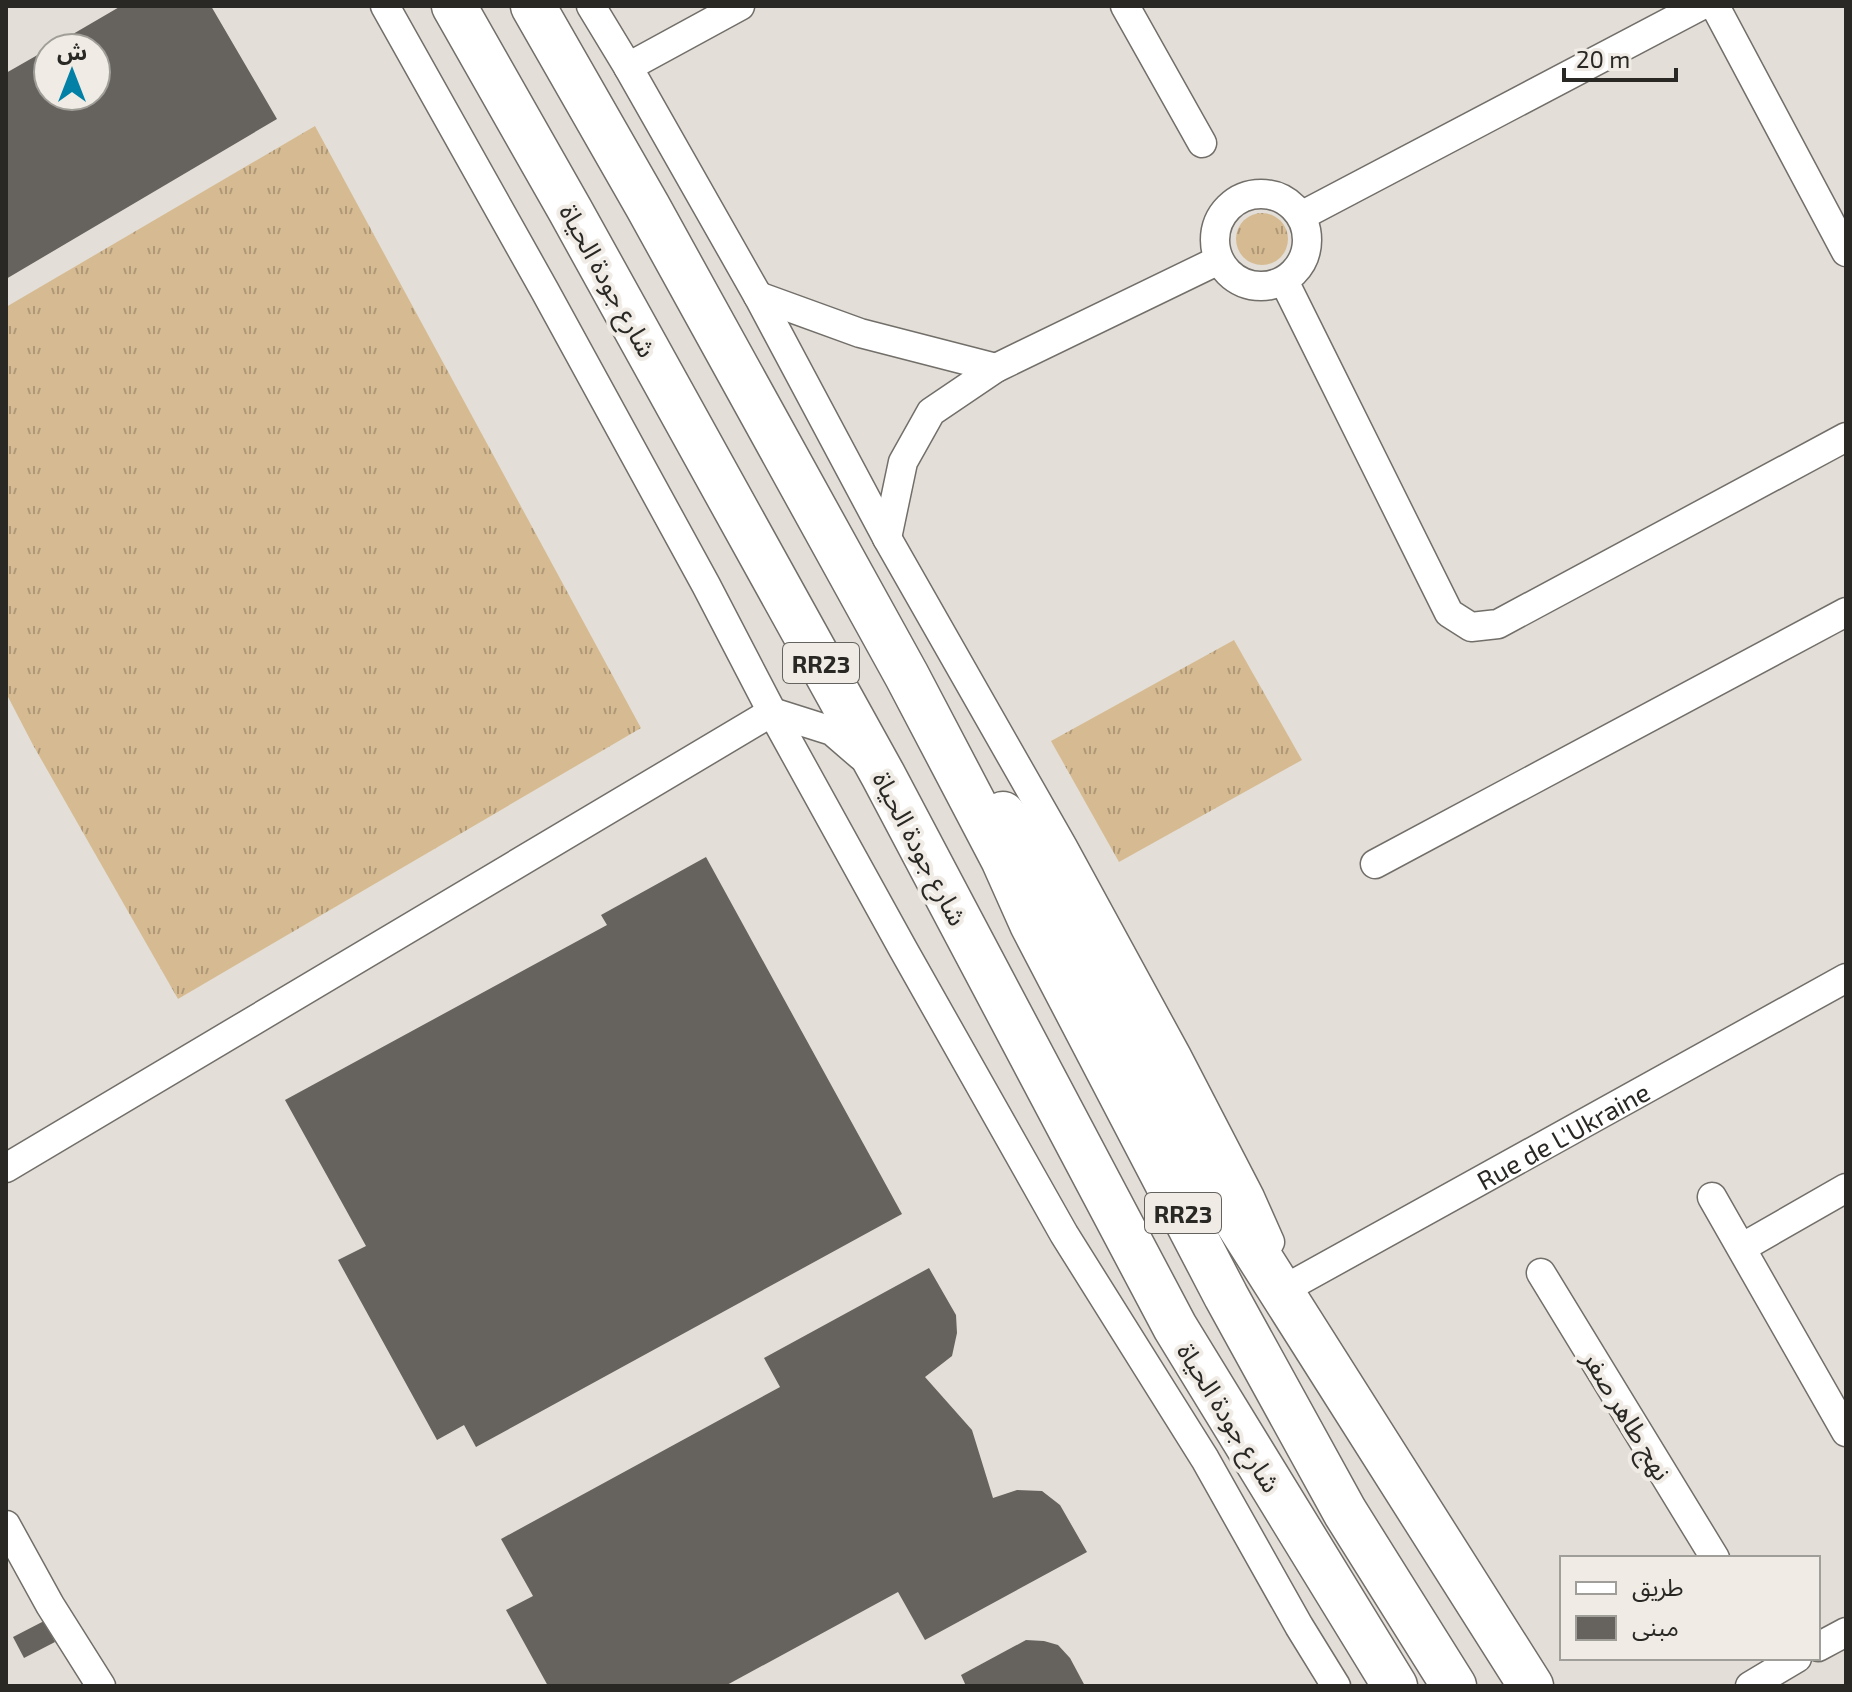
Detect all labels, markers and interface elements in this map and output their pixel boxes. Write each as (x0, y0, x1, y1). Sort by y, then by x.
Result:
north arrow (32, 32, 112, 112)
scale bar (1564, 32, 1676, 82)
text: ش (57, 38, 87, 65)
text: 20 m (1576, 44, 1630, 73)
street label: شارع جودة الحياة (550, 198, 664, 364)
road number: RR23 (783, 643, 859, 683)
street label: شارع جودة الحياة (863, 766, 975, 933)
street label: Rue de L'Ukraine (1471, 1075, 1654, 1195)
road number: RR23 (1145, 1193, 1221, 1233)
street label: شارع جودة الحياة (1168, 1337, 1288, 1500)
street label: نهج طاهر صفر (1572, 1344, 1679, 1489)
legend (1560, 1556, 1820, 1660)
text: طريق (1632, 1572, 1684, 1603)
text: مبنى (1632, 1612, 1679, 1641)

